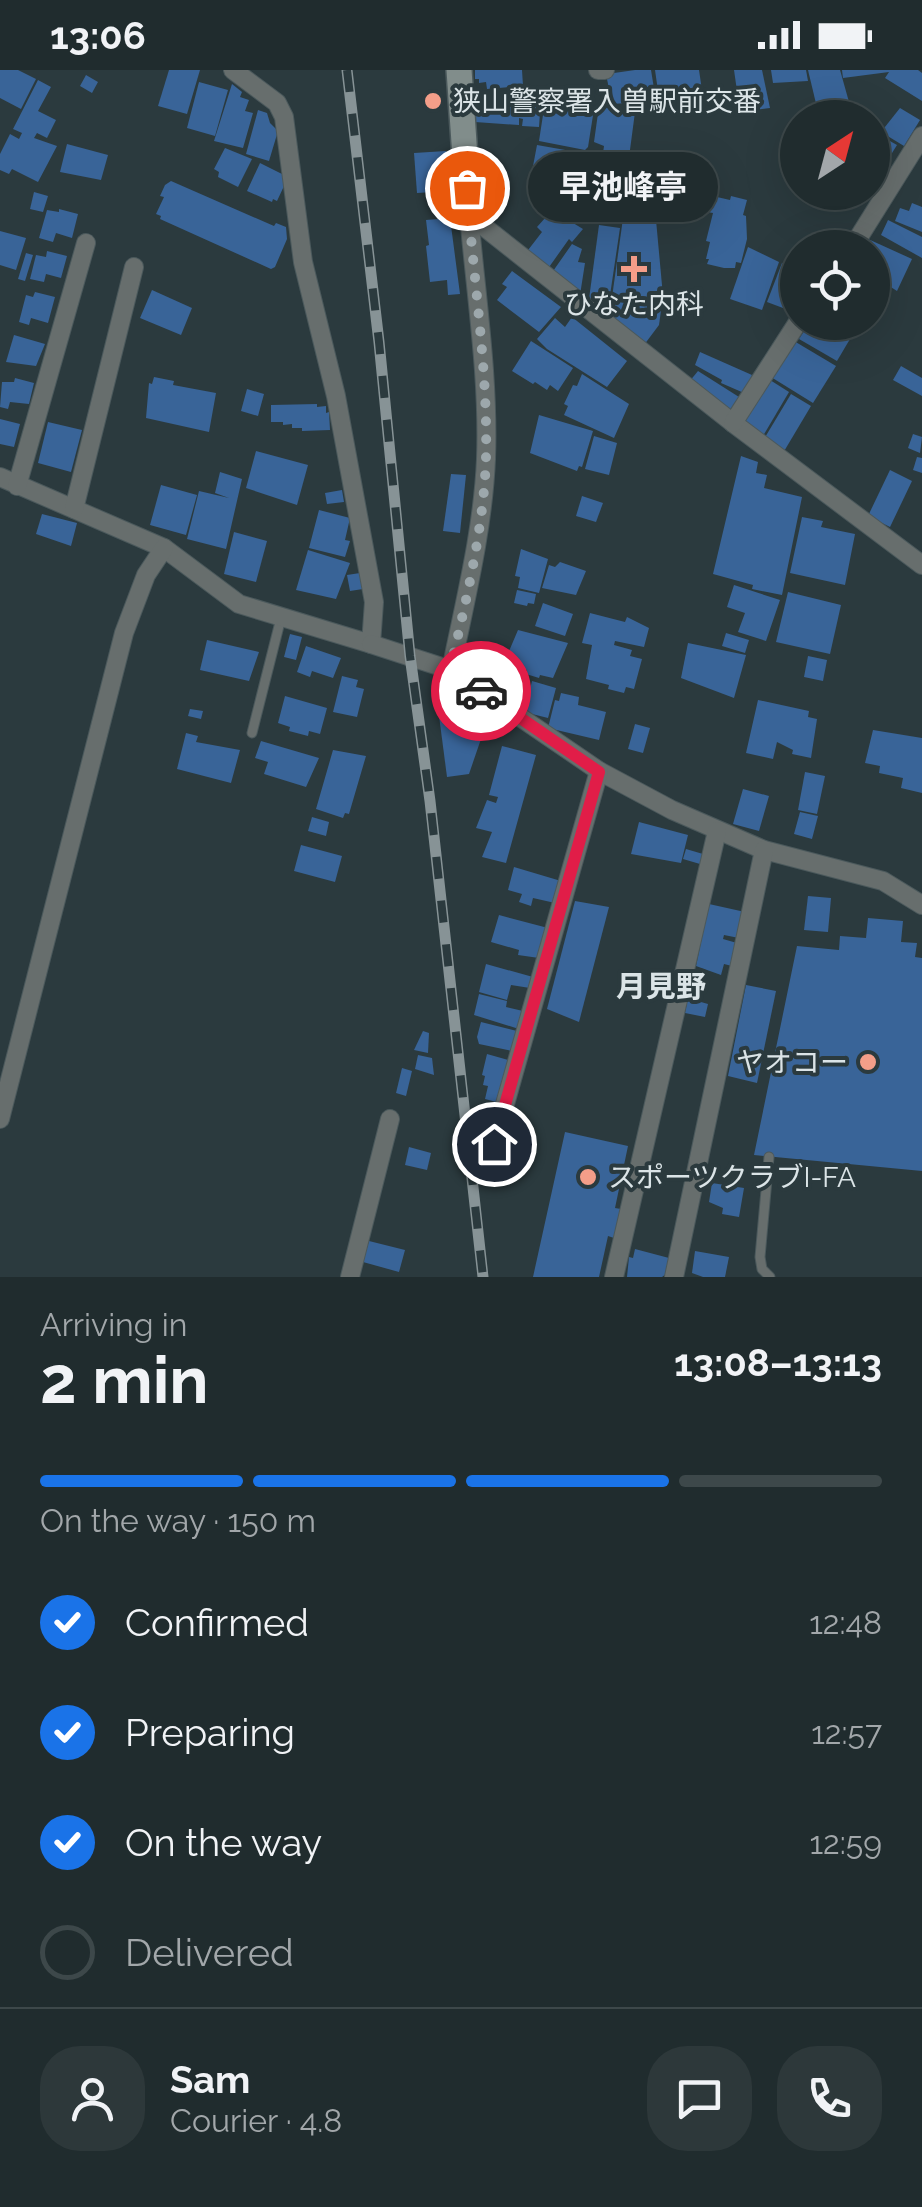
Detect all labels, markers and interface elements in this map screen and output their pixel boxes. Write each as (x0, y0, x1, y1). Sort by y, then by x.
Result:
text: 13:06 (50, 13, 146, 58)
place label: 狭山警察署入曽駅前交番 (453, 85, 761, 118)
marker: 狭山警察署入曽駅前交番 (422, 90, 444, 112)
north arrow (780, 100, 890, 210)
map controls (780, 100, 890, 340)
pin (425, 146, 510, 231)
callout: 早池峰亭 (527, 153, 717, 223)
icon: bag (440, 161, 495, 216)
text: 早池峰亭 (559, 168, 687, 205)
button: locate (780, 230, 890, 340)
marker: ひなた内科 (621, 256, 647, 282)
place label: ひなた内科 (564, 288, 704, 321)
courier (431, 641, 531, 741)
icon: car (454, 664, 509, 719)
district label: 月見野 (616, 969, 706, 1004)
place label: ヤオコー (736, 1046, 848, 1079)
marker: ヤオコー (857, 1051, 879, 1073)
pin (452, 1102, 537, 1187)
icon: home (467, 1117, 522, 1172)
place label: スポーツクラブI-FA (608, 1161, 856, 1194)
marker: スポーツクラブI-FA (577, 1166, 599, 1188)
text: Arriving in (40, 1306, 187, 1343)
text: 13:08–13:13 (674, 1340, 882, 1385)
text: 2 min (40, 1342, 209, 1418)
text: On the way · 150 m (40, 1502, 316, 1539)
icon: check (40, 1595, 95, 1650)
text: Confirmed (125, 1600, 309, 1645)
text: 12:48 (809, 1604, 882, 1641)
icon: check (40, 1705, 95, 1760)
text: Preparing (125, 1710, 295, 1755)
text: 12:57 (811, 1714, 882, 1751)
icon: check (40, 1815, 95, 1870)
text: On the way (125, 1820, 322, 1865)
text: 12:59 (809, 1824, 882, 1861)
text: Delivered (125, 1930, 294, 1975)
button: person (40, 2046, 145, 2151)
button: chat (647, 2046, 752, 2151)
button: phone (777, 2046, 882, 2151)
text: Sam (170, 2057, 250, 2102)
text: Courier · 4.8 (170, 2102, 342, 2139)

